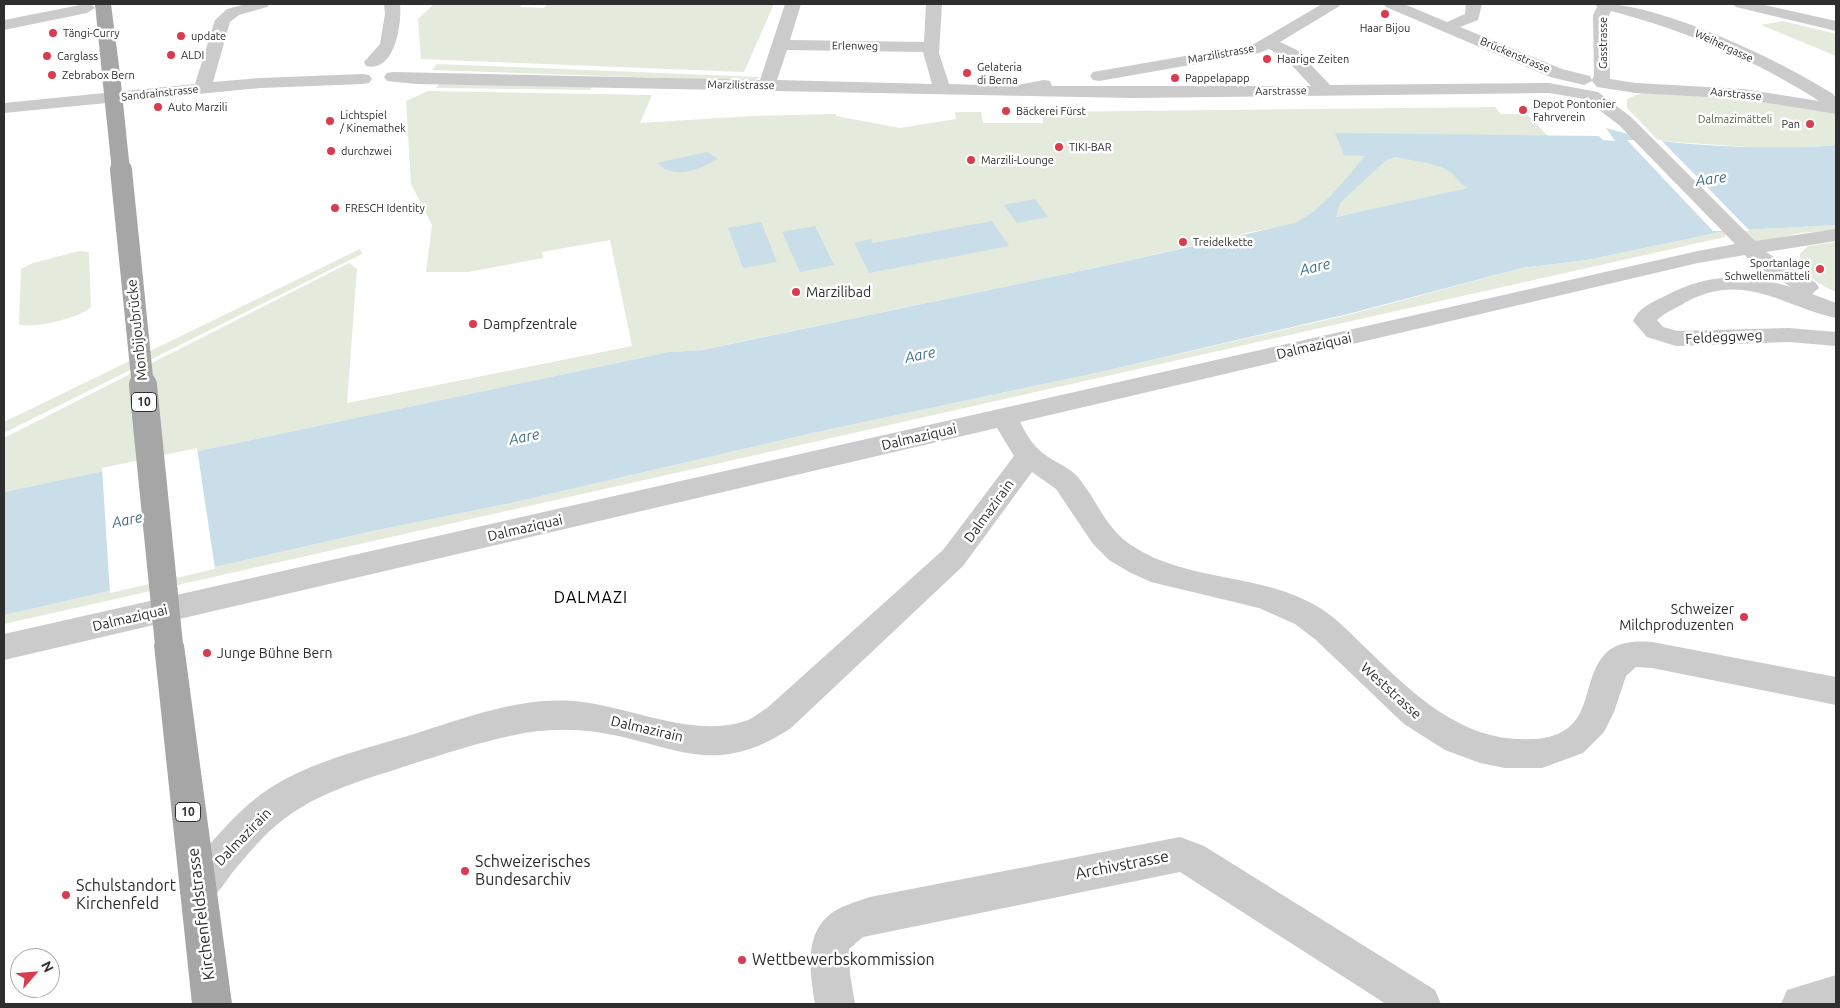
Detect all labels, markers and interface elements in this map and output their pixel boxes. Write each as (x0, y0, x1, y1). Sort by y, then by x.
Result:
marker: Haar Bijou (1379, 8, 1391, 20)
street label: Gasstrasse (1596, 17, 1610, 69)
place label: Haar Bijou (1360, 21, 1410, 35)
place label: Tängi-Curry (63, 26, 120, 40)
marker: Tängi-Curry (47, 27, 59, 39)
street label: Weihergasse (1693, 27, 1755, 65)
place label: update (191, 29, 226, 43)
marker: update (175, 30, 187, 42)
street label: Brückenstrasse (1478, 34, 1552, 76)
street label: Erlenweg (832, 39, 878, 53)
street label: Marzilistrasse (1187, 42, 1255, 66)
place label: ALDI (181, 48, 204, 62)
place label: Carglass (57, 49, 98, 63)
marker: ALDI (165, 49, 177, 61)
marker: Carglass (41, 50, 53, 62)
place label: Haarige Zeiten (1277, 52, 1349, 66)
marker: Haarige Zeiten (1261, 53, 1273, 65)
place label: Gelateria di Berna (977, 60, 1022, 86)
marker: Gelateria di Berna (961, 67, 973, 79)
place label: Zebrabox Bern (62, 68, 135, 82)
marker: Zebrabox Bern (46, 69, 58, 81)
place label: Pappelapapp (1185, 71, 1250, 85)
marker: Pappelapapp (1169, 72, 1181, 84)
street label: Marzilistrasse (707, 78, 775, 92)
street label: Sandrainstrasse (121, 82, 199, 104)
street label: Aarstrasse (1255, 84, 1307, 98)
street label: Aarstrasse (1710, 85, 1762, 103)
place label: Depot Pontonier Fahrverein (1533, 97, 1616, 123)
place label: Auto Marzili (168, 100, 227, 114)
marker: Auto Marzili (152, 101, 164, 113)
place label: Bäckerei Fürst (1016, 104, 1086, 118)
marker: Depot Pontonier Fahrverein (1517, 104, 1529, 116)
marker: Bäckerei Fürst (1000, 105, 1012, 117)
place label: Lichtspiel / Kinemathek (340, 108, 406, 134)
park label: Dalmazimätteli (1698, 112, 1772, 126)
marker: Lichtspiel / Kinemathek (324, 115, 336, 127)
place label: Pan (1782, 117, 1800, 131)
marker: Pan (1804, 118, 1816, 130)
place label: TIKI-BAR (1069, 140, 1112, 154)
marker: TIKI-BAR (1053, 141, 1065, 153)
place label: durchzwei (341, 144, 392, 158)
marker: durchzwei (325, 145, 337, 157)
place label: Marzili-Lounge (981, 153, 1054, 167)
marker: Marzili-Lounge (965, 154, 977, 166)
water label: Aare (1694, 168, 1728, 190)
place label: FRESCH Identity (345, 201, 425, 215)
marker: FRESCH Identity (329, 202, 341, 214)
place label: Treidelkette (1193, 235, 1253, 249)
marker: Treidelkette (1177, 236, 1189, 248)
water label: Aare (1298, 255, 1332, 279)
place label: Sportanlage Schwellenmätteli (1725, 256, 1810, 282)
marker: Sportanlage Schwellenmätteli (1814, 263, 1826, 275)
street label: Monbijoubrücke (123, 278, 151, 382)
place label: Marzilibad (806, 284, 871, 300)
marker: Marzilibad (790, 286, 802, 298)
place label: Dampfzentrale (483, 316, 577, 332)
marker: Dampfzentrale (467, 318, 479, 330)
street label: Feldeggweg (1685, 327, 1763, 347)
street label: Dalmaziquai (1275, 329, 1353, 363)
water label: Aare (903, 343, 937, 367)
road number: 10 (132, 392, 156, 412)
street label: Dalmaziquai (880, 420, 958, 454)
water label: Aare (507, 425, 541, 449)
street label: Dalmazirain (961, 476, 1017, 546)
water label: Aare (110, 508, 144, 532)
street label: Dalmaziquai (486, 511, 564, 545)
district label: DALMAZI (553, 588, 629, 608)
street label: Dalmaziquai (91, 601, 169, 635)
place label: Schweizer Milchproduzenten (1619, 601, 1734, 634)
marker: Schweizer Milchproduzenten (1738, 611, 1750, 623)
place label: Junge Bühne Bern (217, 645, 333, 661)
marker: Junge Bühne Bern (201, 647, 213, 659)
street label: Weststrasse (1357, 659, 1425, 723)
street label: Dalmazirain (609, 713, 685, 745)
road number: 10 (176, 802, 200, 822)
street label: Dalmazirain (211, 805, 275, 869)
street label: Kirchenfeldstrasse (183, 847, 219, 981)
street label: Archivstrasse (1074, 847, 1170, 883)
place label: Schweizerisches Bundesarchiv (475, 852, 590, 890)
marker: Schweizerisches Bundesarchiv (459, 865, 471, 877)
place label: Schulstandort Kirchenfeld (76, 876, 176, 914)
marker: Schulstandort Kirchenfeld (60, 889, 72, 901)
north arrow (10, 948, 60, 998)
place label: Wettbewerbskommission (752, 950, 935, 970)
marker: Wettbewerbskommission (736, 954, 748, 966)
text: N (38, 958, 57, 975)

